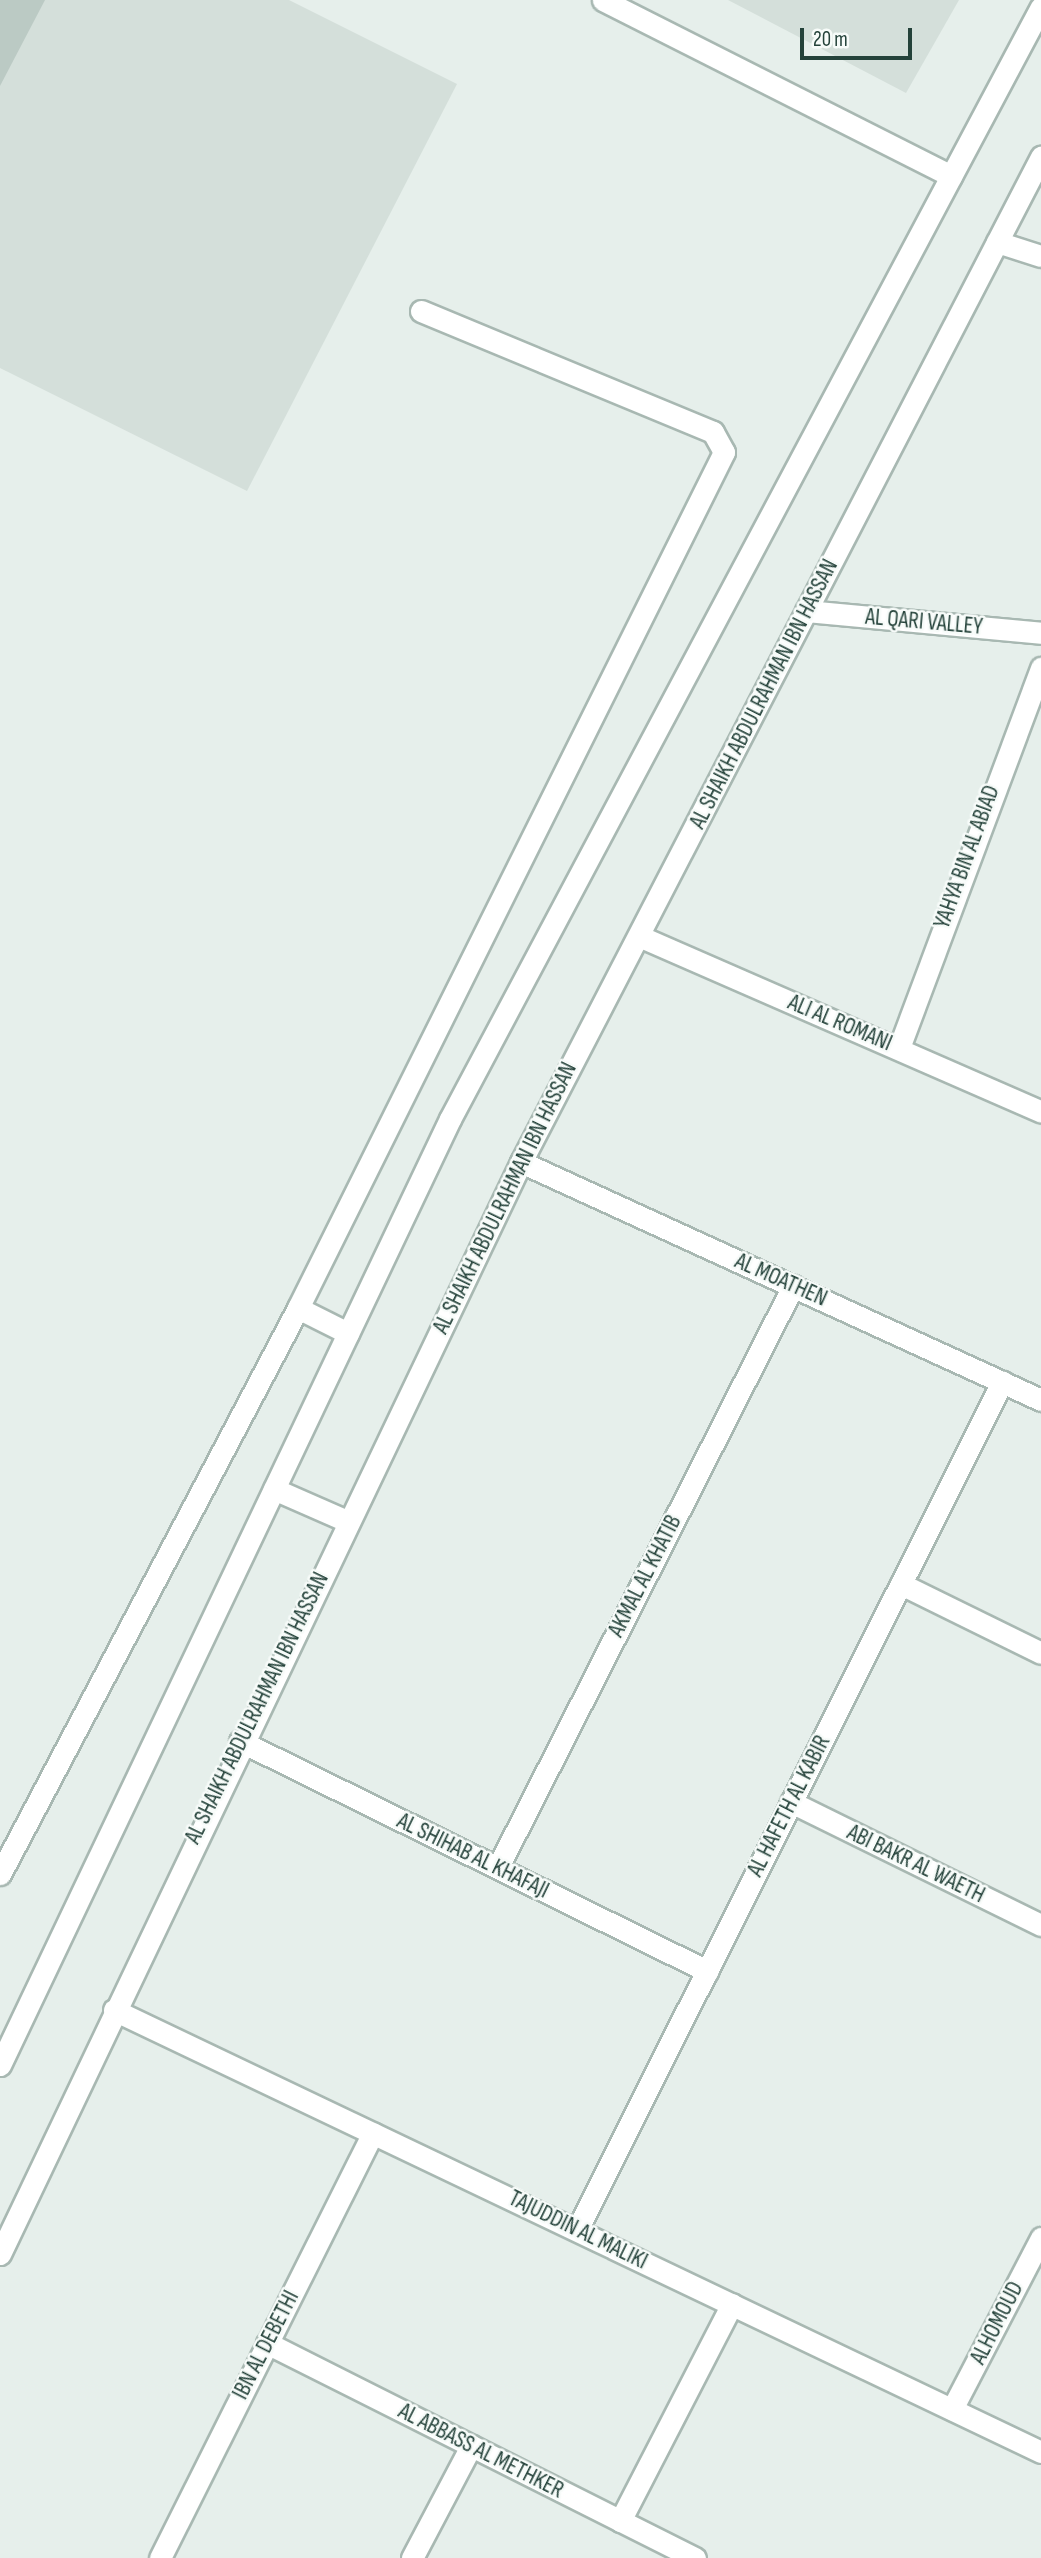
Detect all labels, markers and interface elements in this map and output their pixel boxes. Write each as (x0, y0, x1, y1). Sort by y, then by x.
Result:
scale bar (803, 14, 915, 58)
text: 20 m (813, 27, 848, 52)
street label: AL SHAIKH ABDULRAHMAN IBN HASSAN (684, 555, 844, 833)
street label: AL QARI VALLEY (864, 603, 984, 641)
street label: YAHYA BIN AL ABIAD (928, 782, 1006, 932)
street label: ALI AL ROMANI (784, 989, 896, 1057)
street label: AL SHAIKH ABDULRAHMAN IBN HASSAN (427, 1058, 583, 1338)
street label: AL MOATHEN (731, 1247, 831, 1313)
street label: AKMAL AL KHATIB (602, 1510, 688, 1642)
street label: AL SHAIKH ABDULRAHMAN IBN HASSAN (179, 1568, 335, 1848)
street label: AL HAFETH AL KABIR (742, 1731, 836, 1881)
street label: AL SHIHAB AL KHAFAJI (393, 1807, 553, 1905)
street label: ABI BAKR AL WAETH (843, 1819, 989, 1909)
street label: TAJUDDIN AL MALIKI (504, 2185, 652, 2275)
street label: ALHOMOUD (964, 2277, 1030, 2369)
street label: IBN AL DEBETHI (227, 2286, 305, 2404)
street label: AL ABBASS AL METHKER (394, 2397, 568, 2505)

